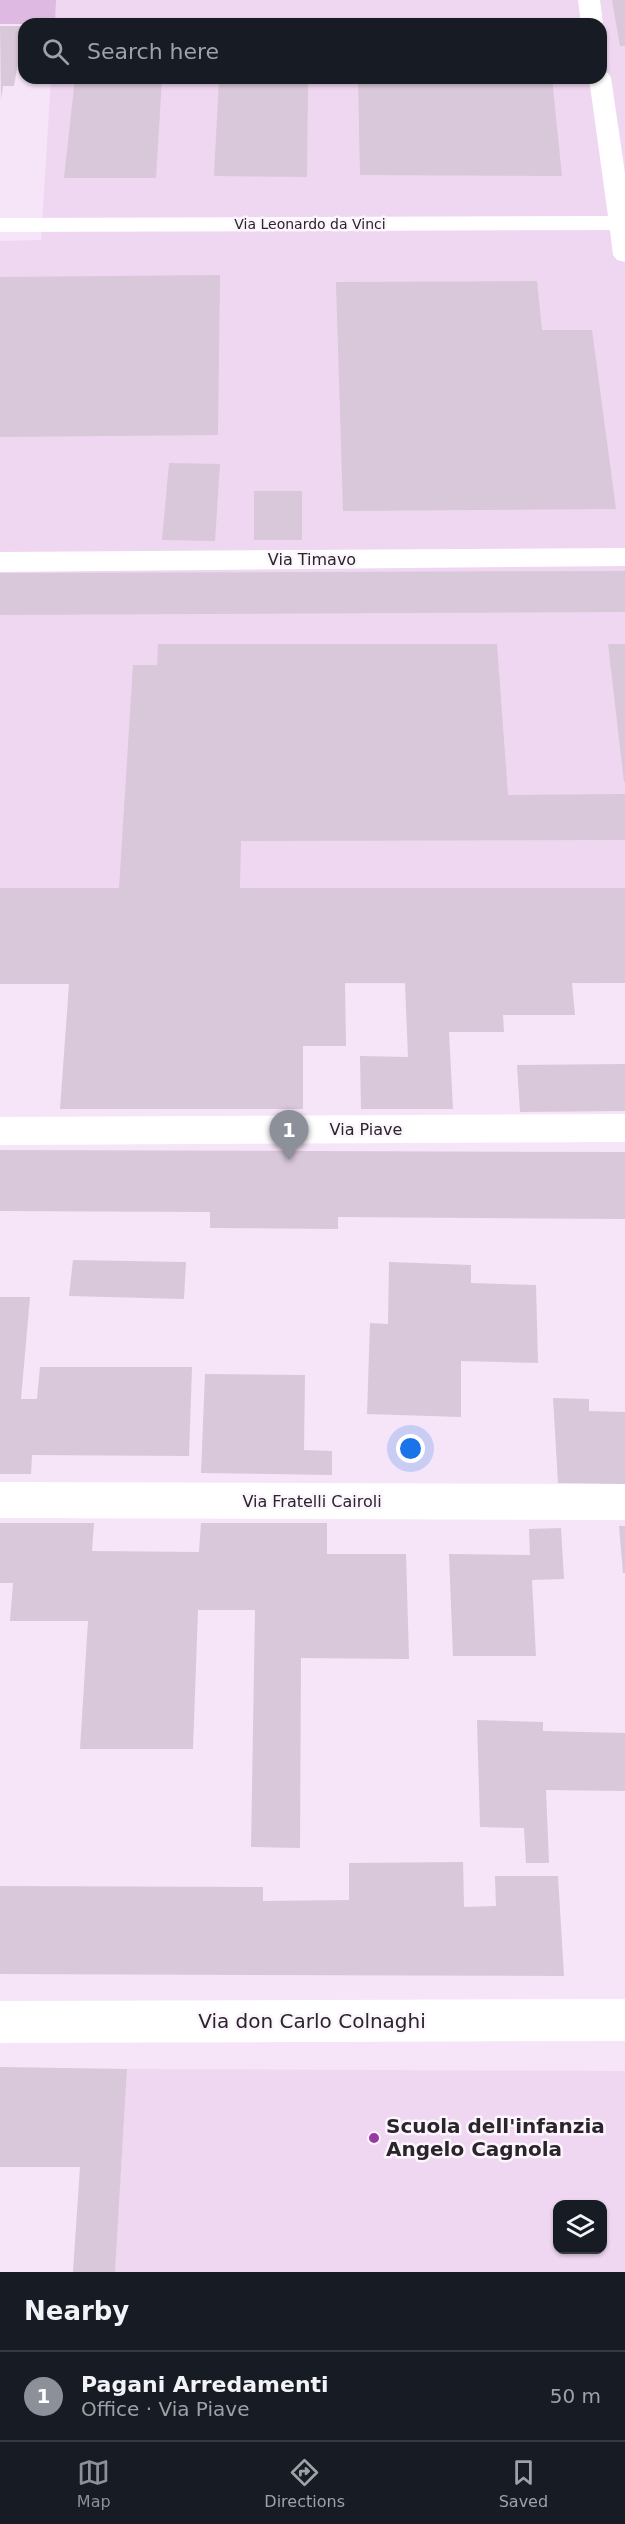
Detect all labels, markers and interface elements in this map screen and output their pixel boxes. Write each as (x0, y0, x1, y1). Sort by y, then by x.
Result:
search box (18, 18, 607, 84)
icon: search (39, 35, 72, 68)
text: Search here (87, 39, 219, 64)
street label: Via Leonardo da Vinci (234, 216, 386, 232)
street label: Via Timavo (268, 550, 356, 569)
pin: 1 (270, 1110, 308, 1160)
street label: Via Piave (330, 1120, 402, 1139)
your location (396, 1434, 425, 1463)
street label: Via Fratelli Cairoli (242, 1492, 382, 1511)
street label: Via don Carlo Colnaghi (198, 2009, 426, 2033)
place label: Scuola dell'infanzia Angelo Cagnola (386, 2114, 605, 2161)
marker: Scuola dell'infanzia Angelo Cagnola (367, 2131, 381, 2145)
map controls (553, 2200, 607, 2254)
button: layers (553, 2200, 607, 2254)
text: Nearby (24, 2296, 129, 2326)
text: Pagani Arredamenti (81, 2372, 329, 2397)
text: 1 (37, 2384, 50, 2408)
text: 50 m (550, 2384, 601, 2408)
text: Office · Via Piave (81, 2397, 249, 2421)
tab: Map (77, 2456, 111, 2511)
tab: Directions (264, 2456, 345, 2511)
tab: Saved (499, 2456, 548, 2511)

